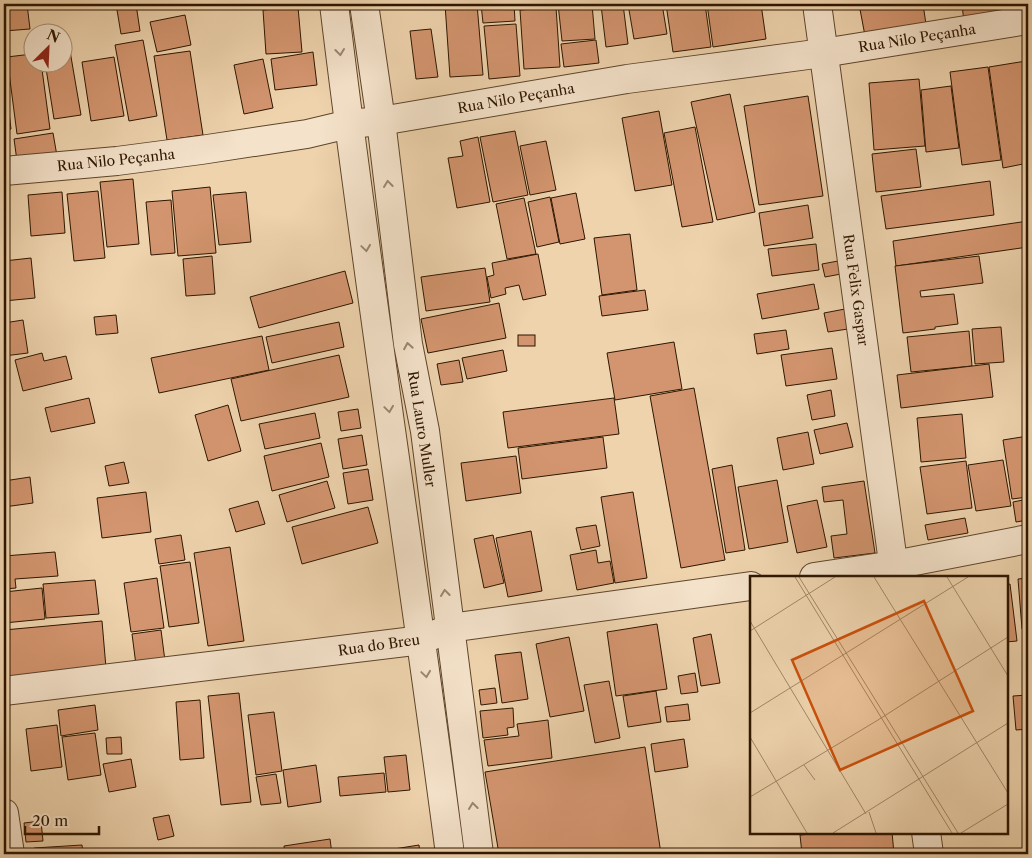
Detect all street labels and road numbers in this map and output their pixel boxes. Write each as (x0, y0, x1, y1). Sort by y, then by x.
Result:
street label: Rua Nilo Peçanha (857, 20, 978, 56)
street label: Rua Nilo Peçanha (456, 79, 577, 117)
street label: Rua Nilo Peçanha (56, 145, 176, 175)
street label: Rua Felix Gaspar (839, 233, 873, 347)
street label: Rua Lauro Muller (404, 370, 440, 489)
street label: Rua do Breu (337, 630, 421, 660)

